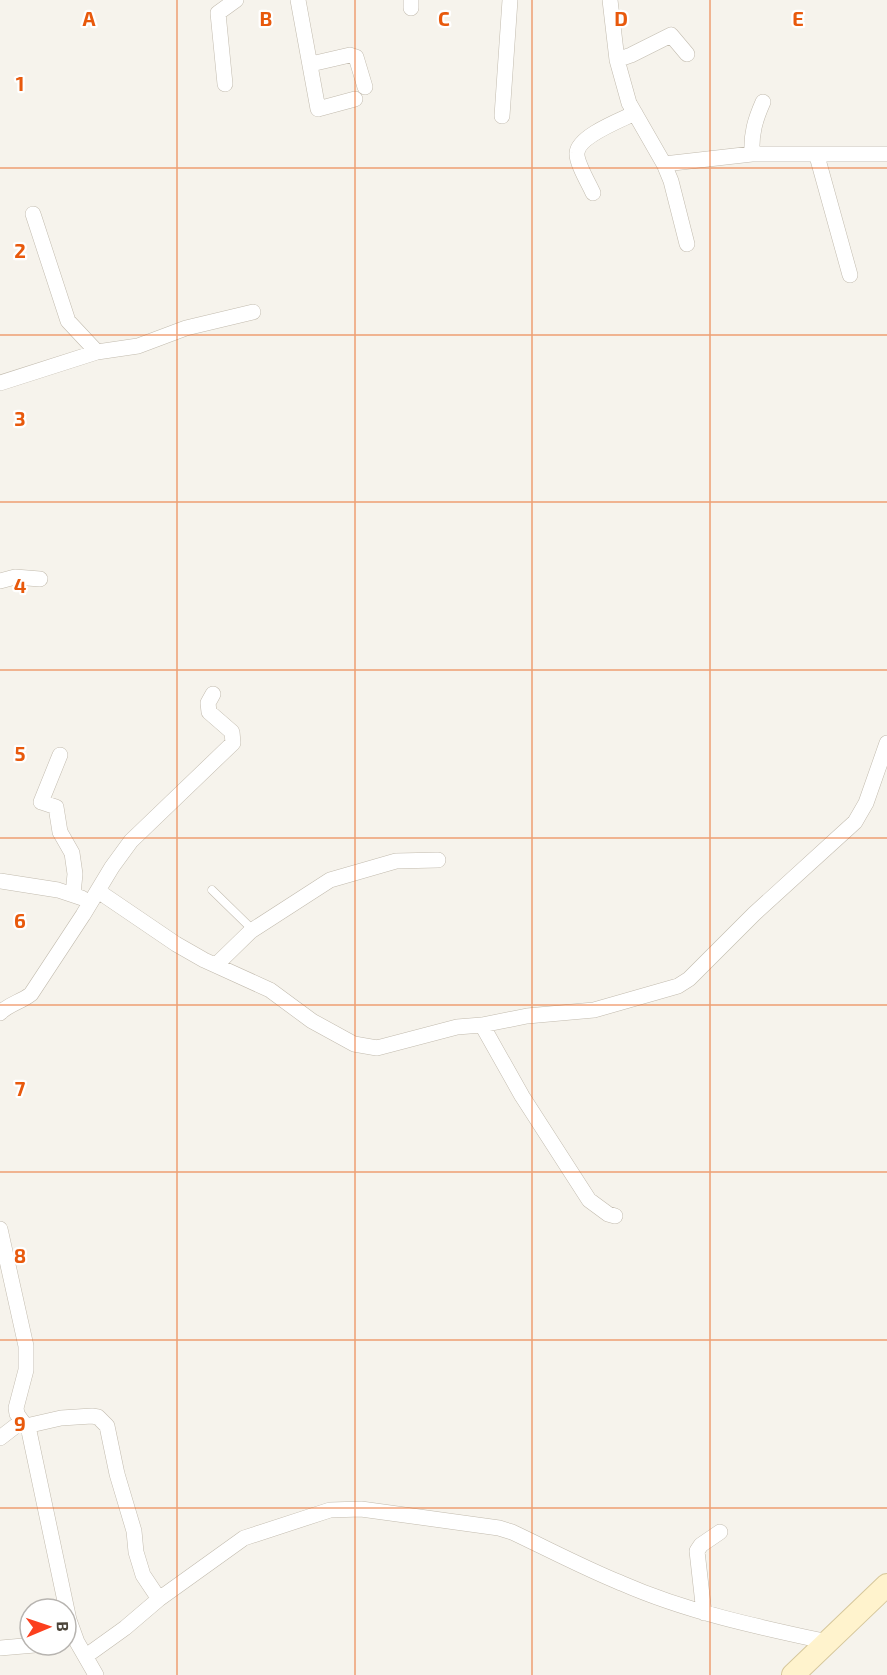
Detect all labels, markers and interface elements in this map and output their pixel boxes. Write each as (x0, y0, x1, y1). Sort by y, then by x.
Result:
text: A (82, 6, 96, 30)
text: B (260, 6, 272, 30)
text: C (438, 6, 450, 30)
text: D (614, 6, 628, 30)
text: E (792, 6, 804, 30)
text: 1 (16, 71, 24, 95)
text: 2 (14, 238, 26, 262)
text: 3 (14, 406, 26, 430)
text: 4 (14, 573, 27, 597)
text: 5 (14, 741, 26, 765)
text: 6 (14, 908, 26, 932)
text: 7 (15, 1076, 26, 1100)
text: 8 (14, 1243, 26, 1267)
text: 9 (14, 1411, 26, 1435)
north arrow (18, 1597, 78, 1657)
text: B (54, 1621, 73, 1632)

